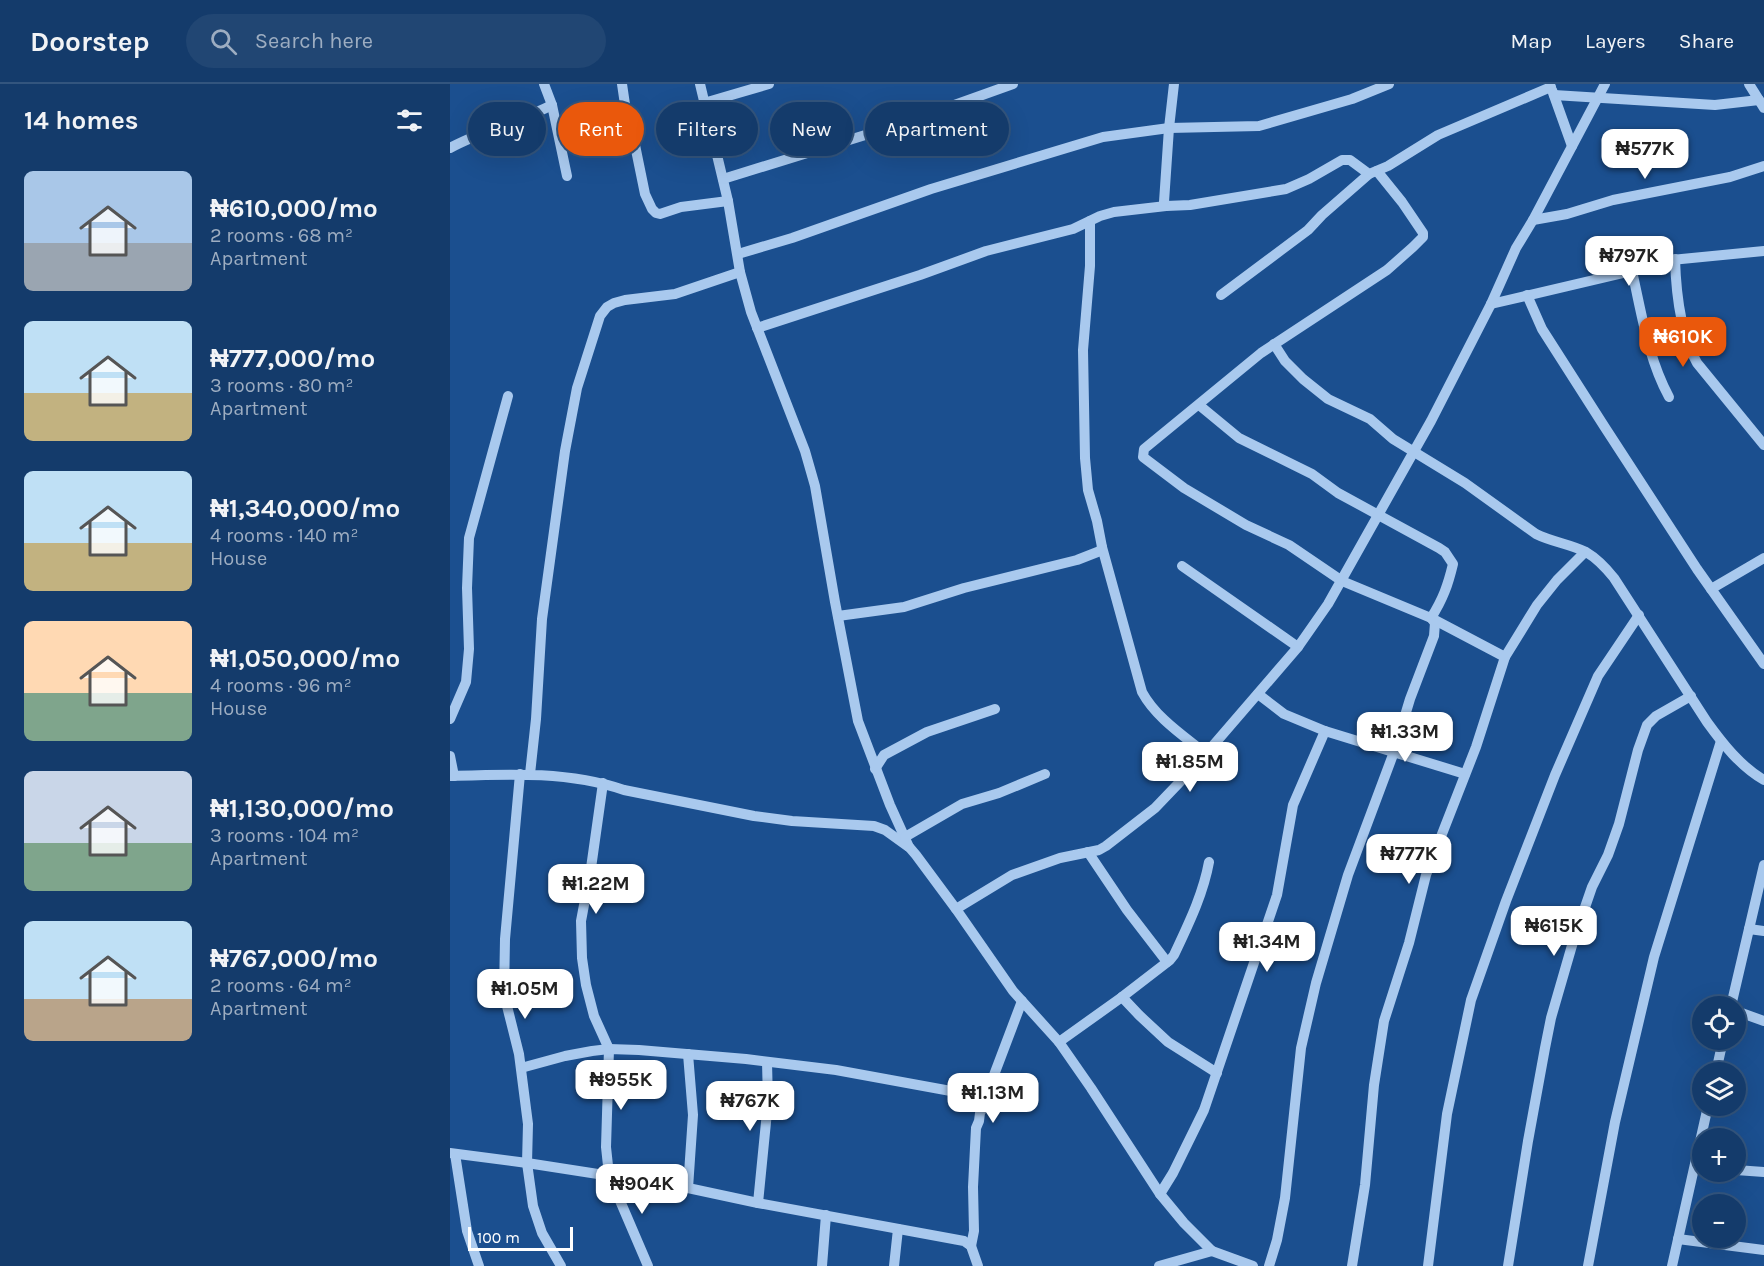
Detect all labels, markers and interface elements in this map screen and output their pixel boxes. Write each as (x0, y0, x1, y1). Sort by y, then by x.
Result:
search box (186, 14, 606, 68)
text: Doorstep (30, 25, 150, 58)
icon: search (207, 25, 240, 58)
text: Search here (255, 28, 373, 54)
text: Map (1510, 29, 1552, 53)
text: Layers (1585, 29, 1646, 53)
text: Share (1679, 29, 1734, 53)
chip: Buy (468, 102, 546, 156)
chip: Rent (558, 102, 644, 156)
chip: Filters (656, 102, 758, 156)
chip: New (770, 102, 853, 156)
chip: Apartment (865, 102, 1009, 156)
icon: filters (393, 104, 426, 137)
text: 14 homes (24, 105, 138, 136)
pin: ₦577K (1603, 129, 1687, 180)
text: ₦577K (1615, 137, 1675, 160)
text: ₦610,000/mo (210, 193, 378, 224)
icon: home (72, 195, 144, 267)
text: 2 rooms · 68 m² (210, 224, 353, 247)
pin: ₦797K (1587, 236, 1671, 287)
text: ₦797K (1599, 244, 1659, 267)
text: Apartment (210, 247, 308, 270)
pin: ₦610K (1641, 317, 1725, 368)
text: ₦610K (1653, 325, 1713, 348)
text: ₦777,000/mo (210, 343, 375, 374)
icon: home (72, 345, 144, 417)
text: 3 rooms · 80 m² (210, 374, 354, 397)
text: Apartment (210, 397, 308, 420)
text: ₦1,340,000/mo (210, 493, 400, 524)
icon: home (72, 495, 144, 567)
text: 4 rooms · 140 m² (210, 524, 358, 547)
text: House (210, 547, 267, 570)
text: ₦1,050,000/mo (210, 643, 400, 674)
icon: home (72, 645, 144, 717)
text: 4 rooms · 96 m² (210, 674, 352, 697)
text: House (210, 697, 267, 720)
pin: ₦1.33M (1356, 712, 1454, 763)
text: ₦1.33M (1371, 720, 1439, 743)
pin: ₦1.85M (1141, 742, 1239, 793)
text: ₦1.85M (1156, 750, 1224, 773)
text: ₦1,130,000/mo (210, 793, 394, 824)
icon: home (72, 795, 144, 867)
text: 3 rooms · 104 m² (210, 824, 359, 847)
pin: ₦777K (1367, 834, 1451, 885)
text: ₦777K (1380, 842, 1438, 865)
text: Apartment (210, 847, 308, 870)
pin: ₦1.22M (547, 864, 645, 915)
text: ₦1.22M (562, 872, 630, 895)
pin: ₦615K (1512, 906, 1596, 957)
text: ₦615K (1525, 914, 1583, 937)
pin: ₦1.34M (1218, 922, 1316, 973)
text: ₦1.34M (1233, 930, 1301, 953)
text: ₦767,000/mo (210, 943, 378, 974)
icon: home (72, 945, 144, 1017)
pin: ₦1.05M (476, 969, 574, 1020)
text: 2 rooms · 64 m² (210, 974, 352, 997)
text: ₦1.05M (491, 977, 559, 1000)
map controls (1692, 996, 1746, 1248)
button: locate (1692, 996, 1746, 1050)
text: Apartment (210, 997, 308, 1020)
pin: ₦955K (579, 1060, 663, 1111)
button: layers (1692, 1062, 1746, 1116)
text: ₦955K (589, 1068, 653, 1091)
pin: ₦1.13M (944, 1073, 1042, 1124)
pin: ₦767K (708, 1081, 792, 1132)
text: ₦1.13M (962, 1081, 1024, 1104)
text: ₦767K (720, 1089, 780, 1112)
button: + (1692, 1128, 1746, 1182)
pin: ₦904K (600, 1164, 684, 1215)
text: ₦904K (610, 1172, 674, 1195)
button: − (1692, 1194, 1746, 1248)
scale bar (468, 1224, 573, 1252)
text: 100 m (477, 1228, 520, 1247)

